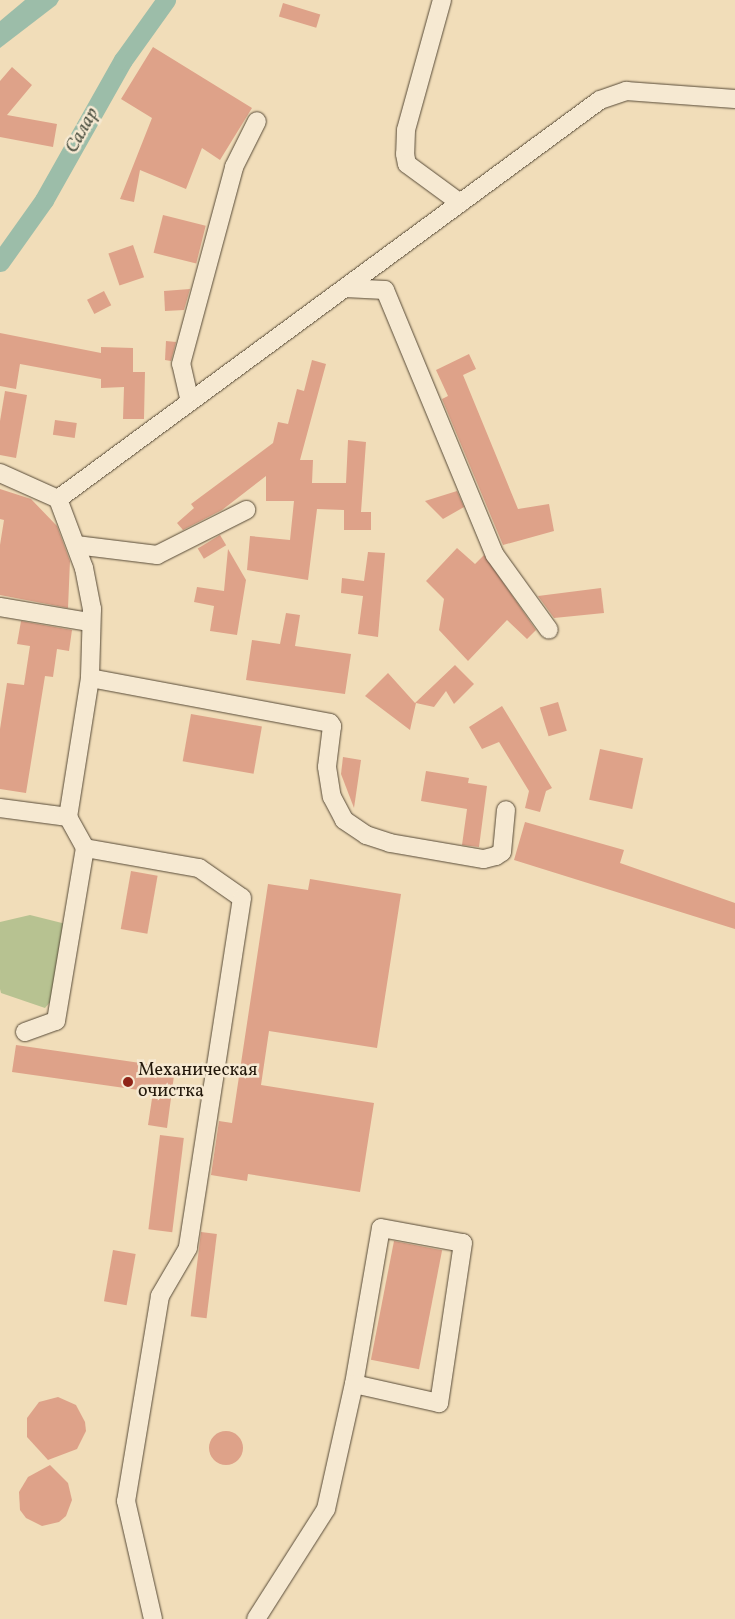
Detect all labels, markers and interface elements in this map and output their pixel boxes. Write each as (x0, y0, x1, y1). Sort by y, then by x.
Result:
water label: Салар (61, 104, 105, 158)
place label: Механическая очистка (138, 1061, 257, 1104)
marker: Механическая очистка (122, 1076, 134, 1088)

